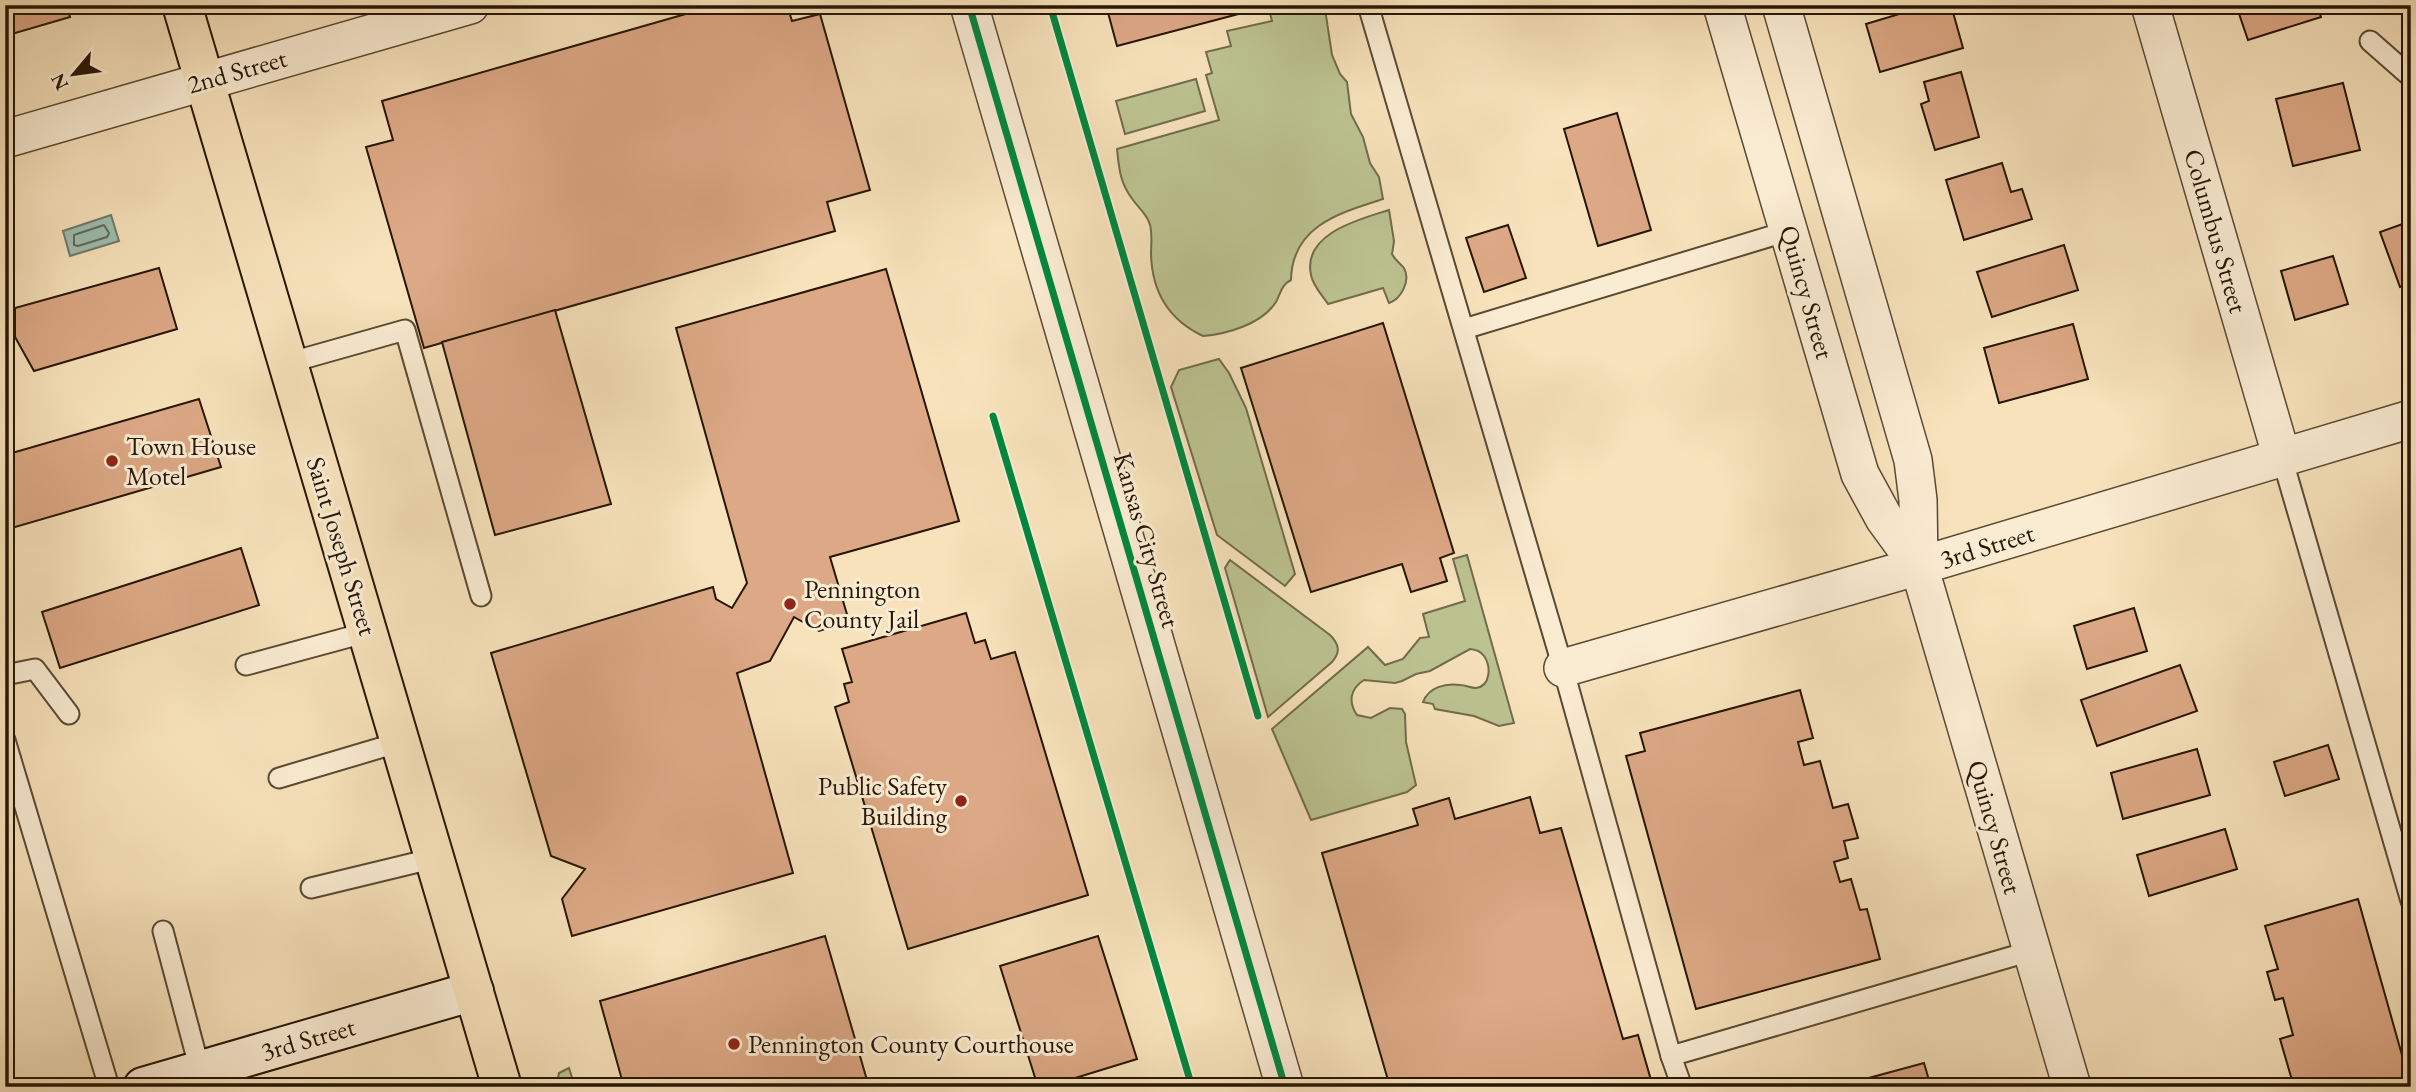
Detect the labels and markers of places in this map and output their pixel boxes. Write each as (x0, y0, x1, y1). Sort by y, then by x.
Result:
place label: Town House Motel (126, 429, 256, 493)
marker: Town House Motel (104, 453, 120, 469)
place label: Pennington County Jail (804, 572, 921, 636)
marker: Pennington County Jail (782, 596, 798, 612)
place label: Public Safety Building (818, 769, 948, 833)
marker: Public Safety Building (953, 793, 969, 809)
place label: Pennington County Courthouse (748, 1027, 1074, 1061)
marker: Pennington County Courthouse (726, 1036, 742, 1052)

